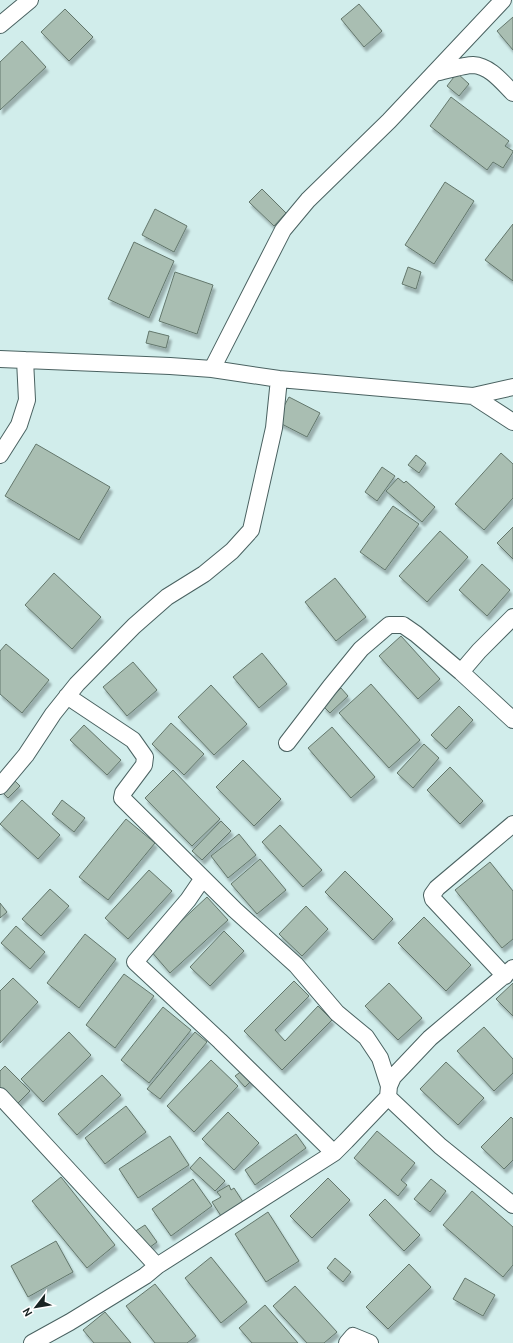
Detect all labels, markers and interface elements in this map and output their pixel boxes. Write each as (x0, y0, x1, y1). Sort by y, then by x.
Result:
north arrow (16, 1287, 56, 1327)
text: N (19, 1305, 35, 1319)

